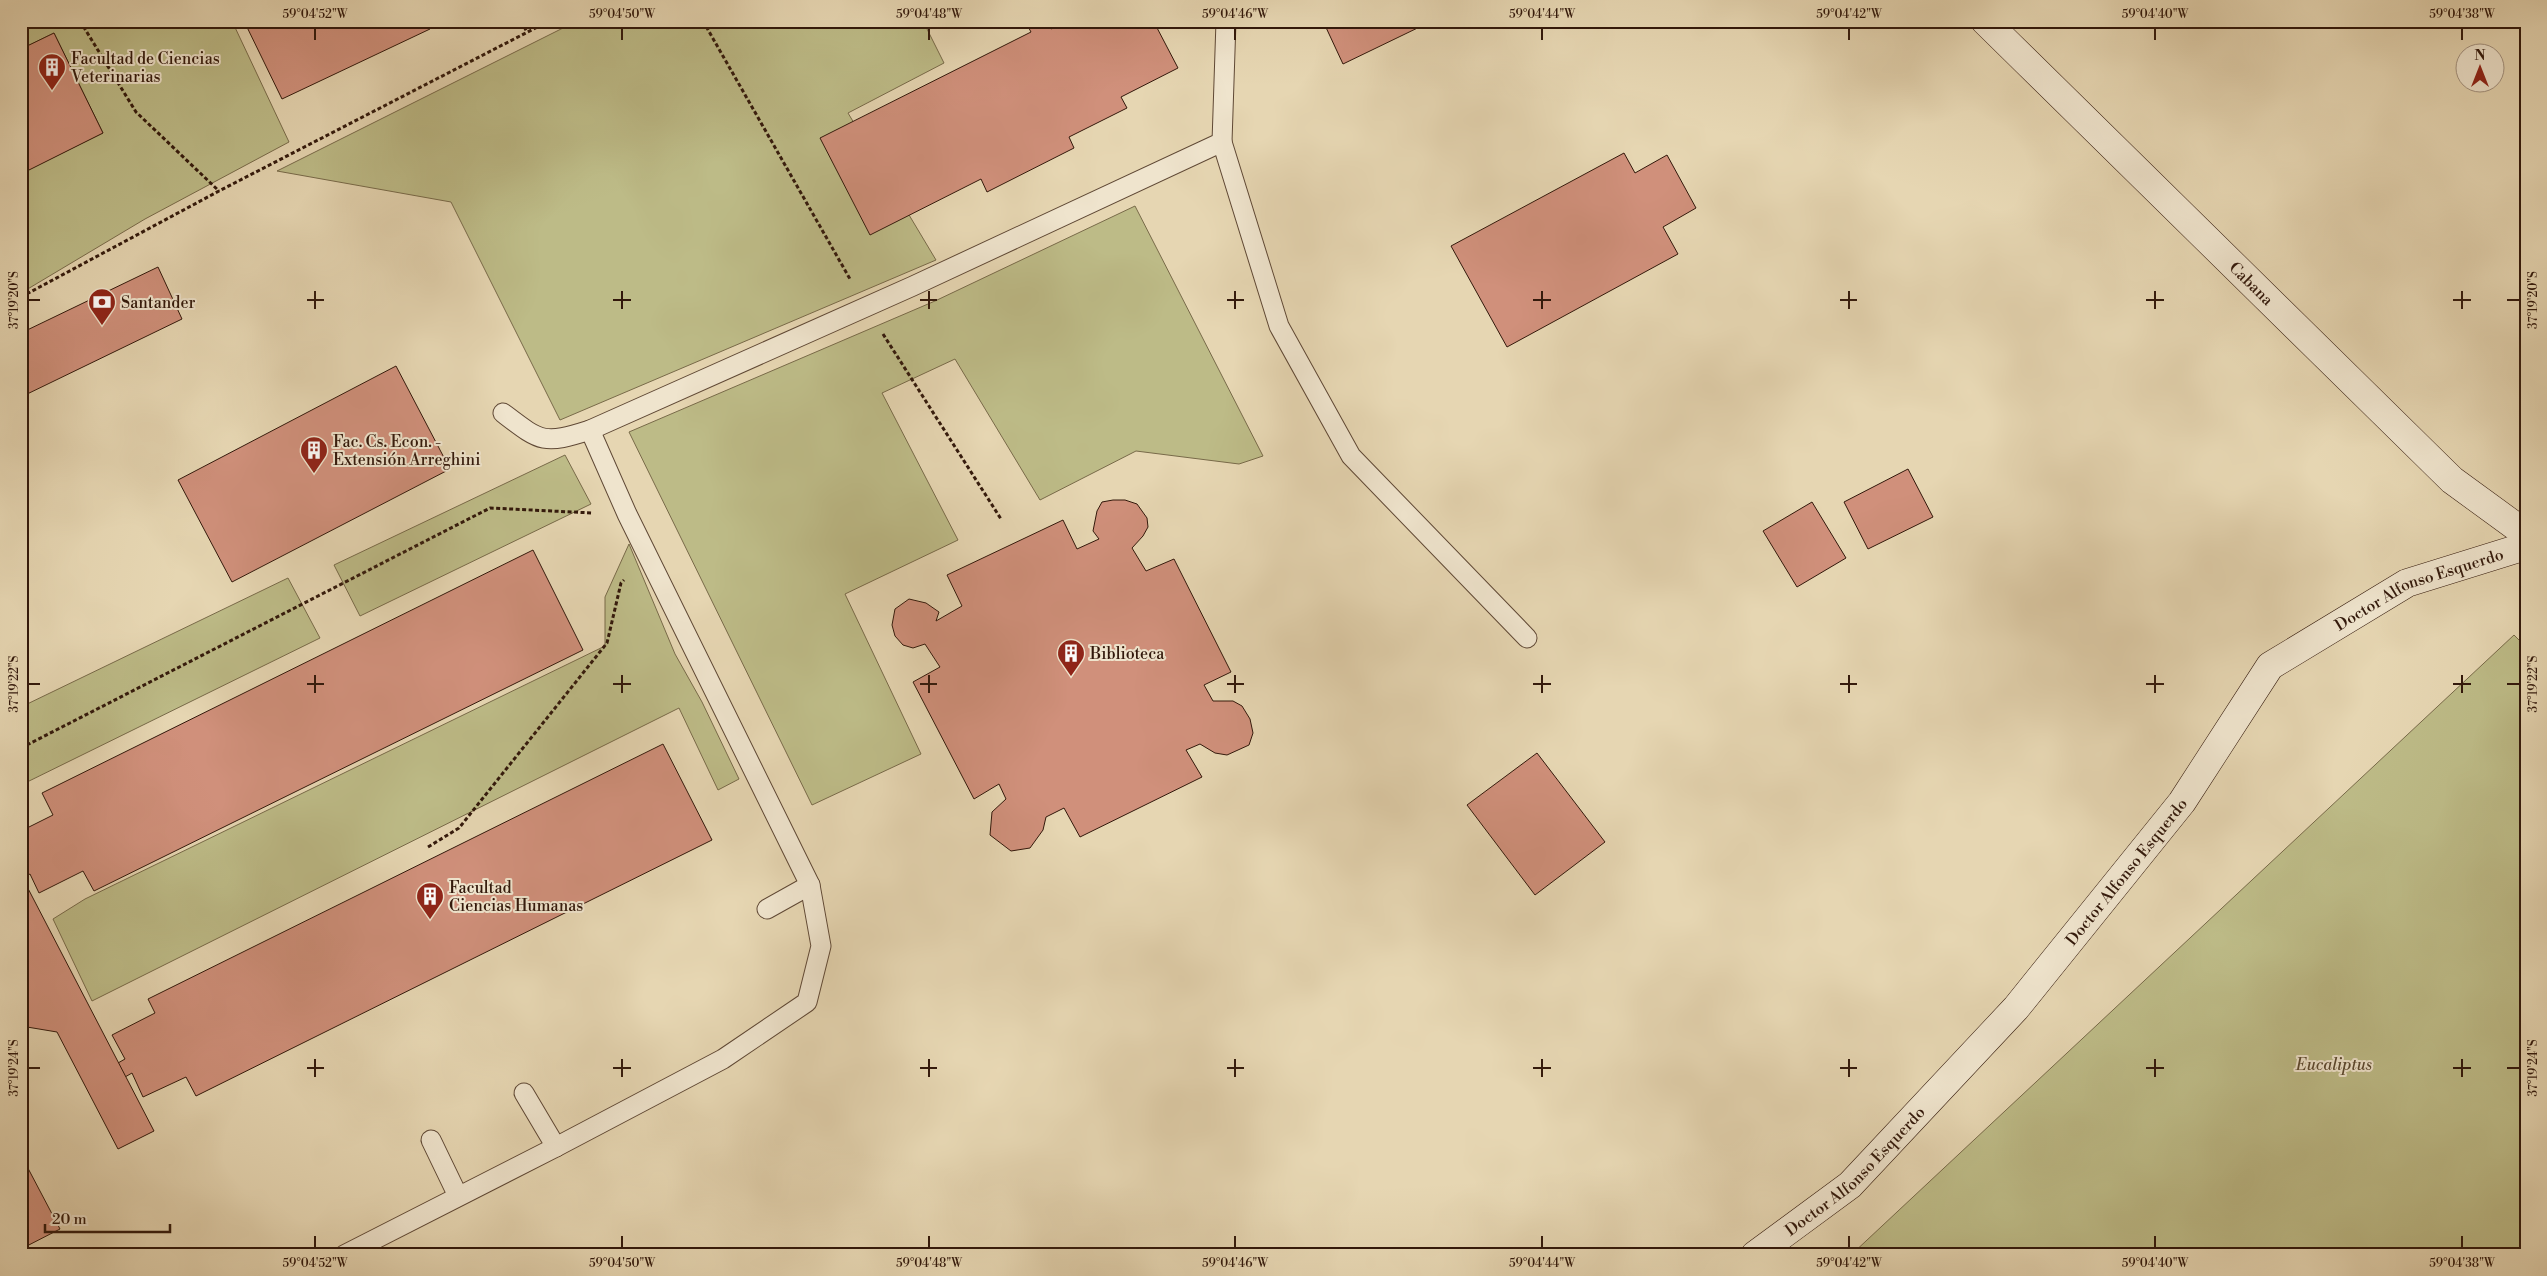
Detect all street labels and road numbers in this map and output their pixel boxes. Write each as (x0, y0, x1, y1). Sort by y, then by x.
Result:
street label: Cabana (2225, 258, 2278, 311)
street label: Doctor Alfonso Esquerdo (2331, 545, 2506, 635)
street label: Doctor Alfonso Esquerdo (2061, 794, 2192, 950)
street label: Doctor Alfonso Esquerdo (1781, 1102, 1930, 1241)

